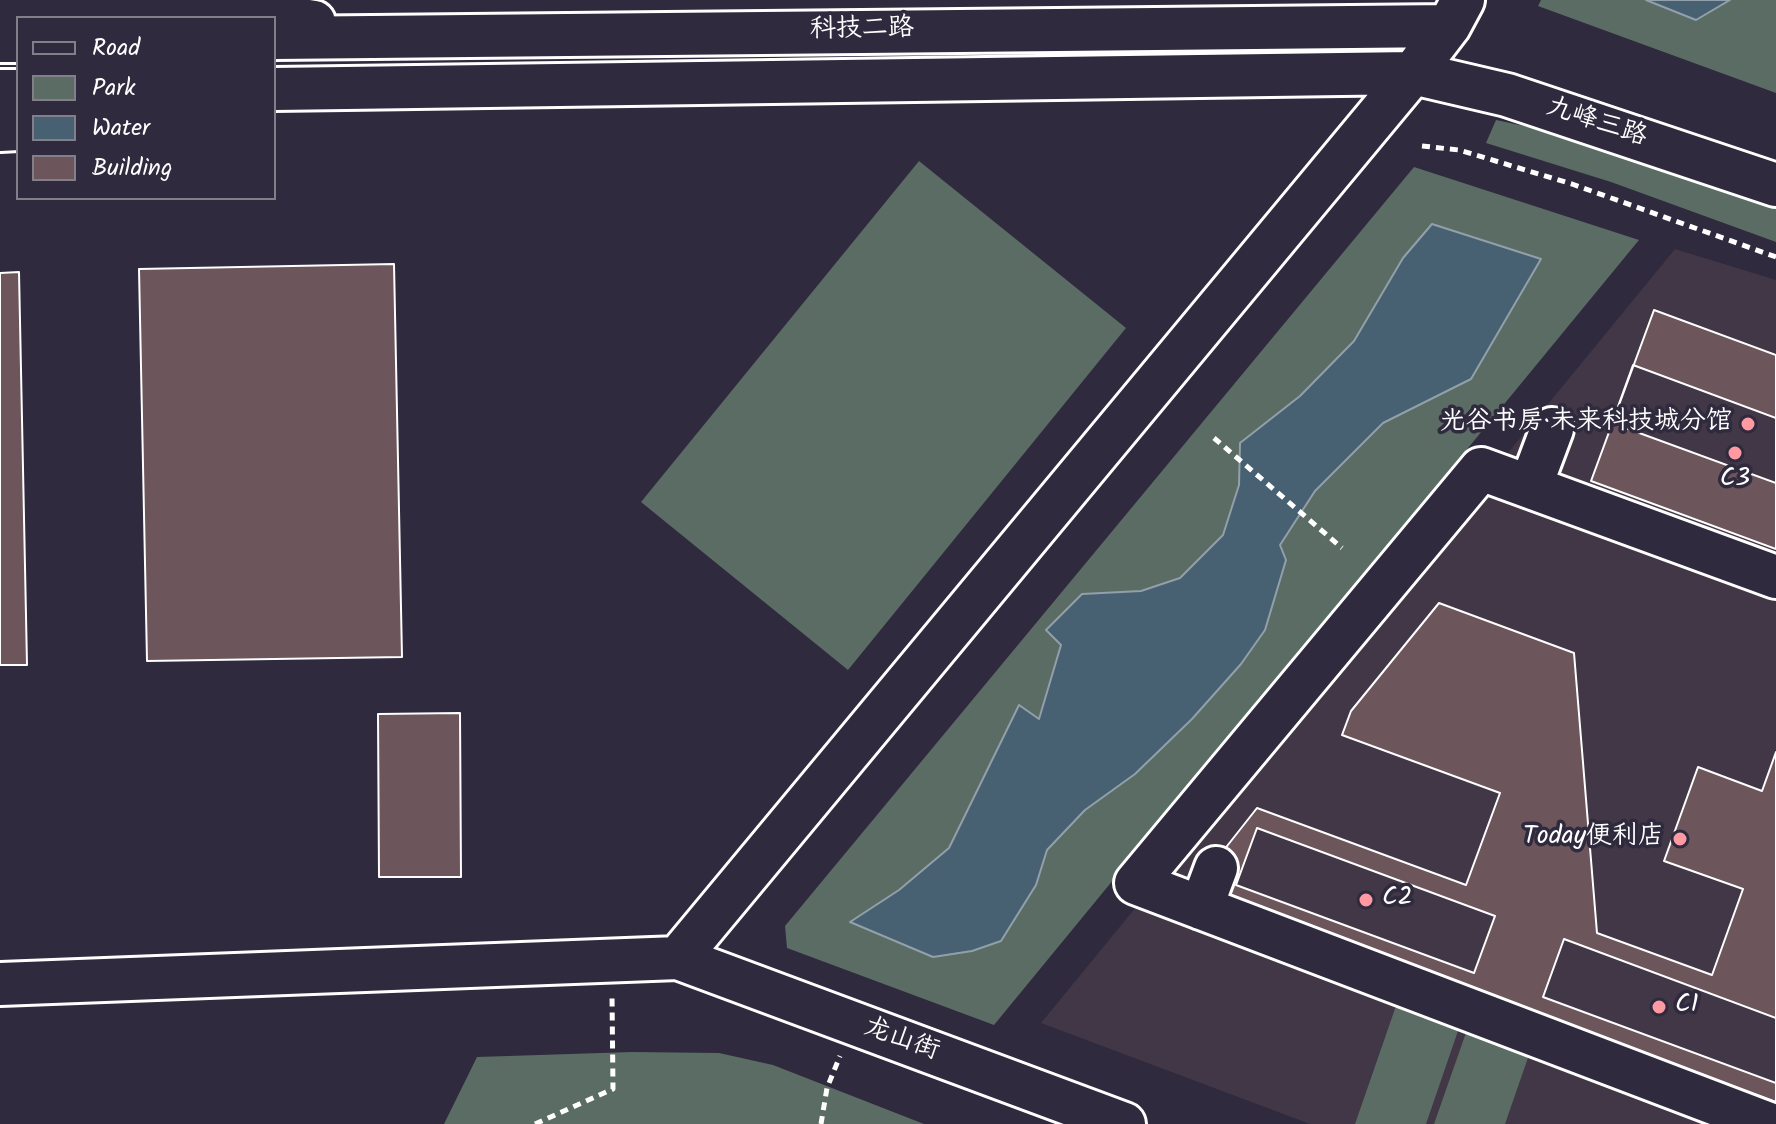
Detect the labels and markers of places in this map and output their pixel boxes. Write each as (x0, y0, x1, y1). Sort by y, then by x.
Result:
place label: 光谷书房·未来科技城分馆 (1440, 408, 1732, 440)
marker: 光谷书房·未来科技城分馆 (1739, 415, 1757, 433)
marker: C3 (1726, 444, 1744, 462)
place label: C3 (1720, 465, 1750, 497)
place label: Today便利店 (1523, 823, 1664, 855)
marker: Today便利店 (1671, 830, 1689, 848)
place label: C2 (1382, 884, 1413, 916)
marker: C2 (1357, 891, 1375, 909)
place label: C1 (1675, 991, 1699, 1023)
marker: C1 (1650, 998, 1668, 1016)

